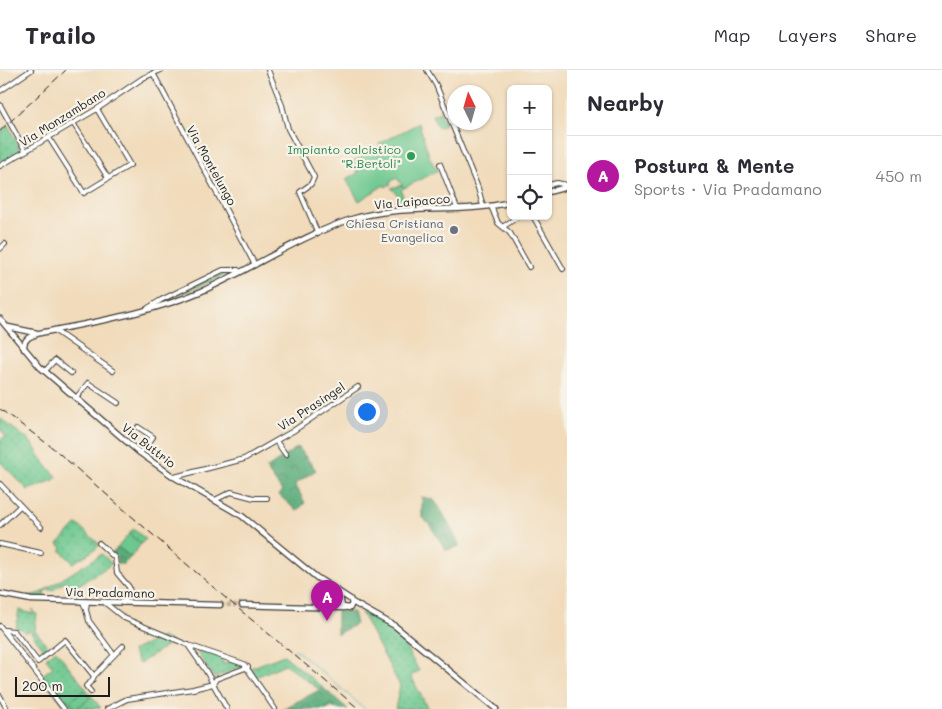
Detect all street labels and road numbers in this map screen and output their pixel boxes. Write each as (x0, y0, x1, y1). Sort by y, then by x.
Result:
street label: Via Monzambano (16, 84, 108, 150)
street label: Via Montelungo (183, 122, 241, 208)
street label: Via Laipacco (373, 190, 451, 212)
street label: Via Prasingel (274, 378, 348, 434)
street label: Via Buttrio (119, 419, 179, 471)
street label: Via Pradamano (65, 583, 155, 601)

